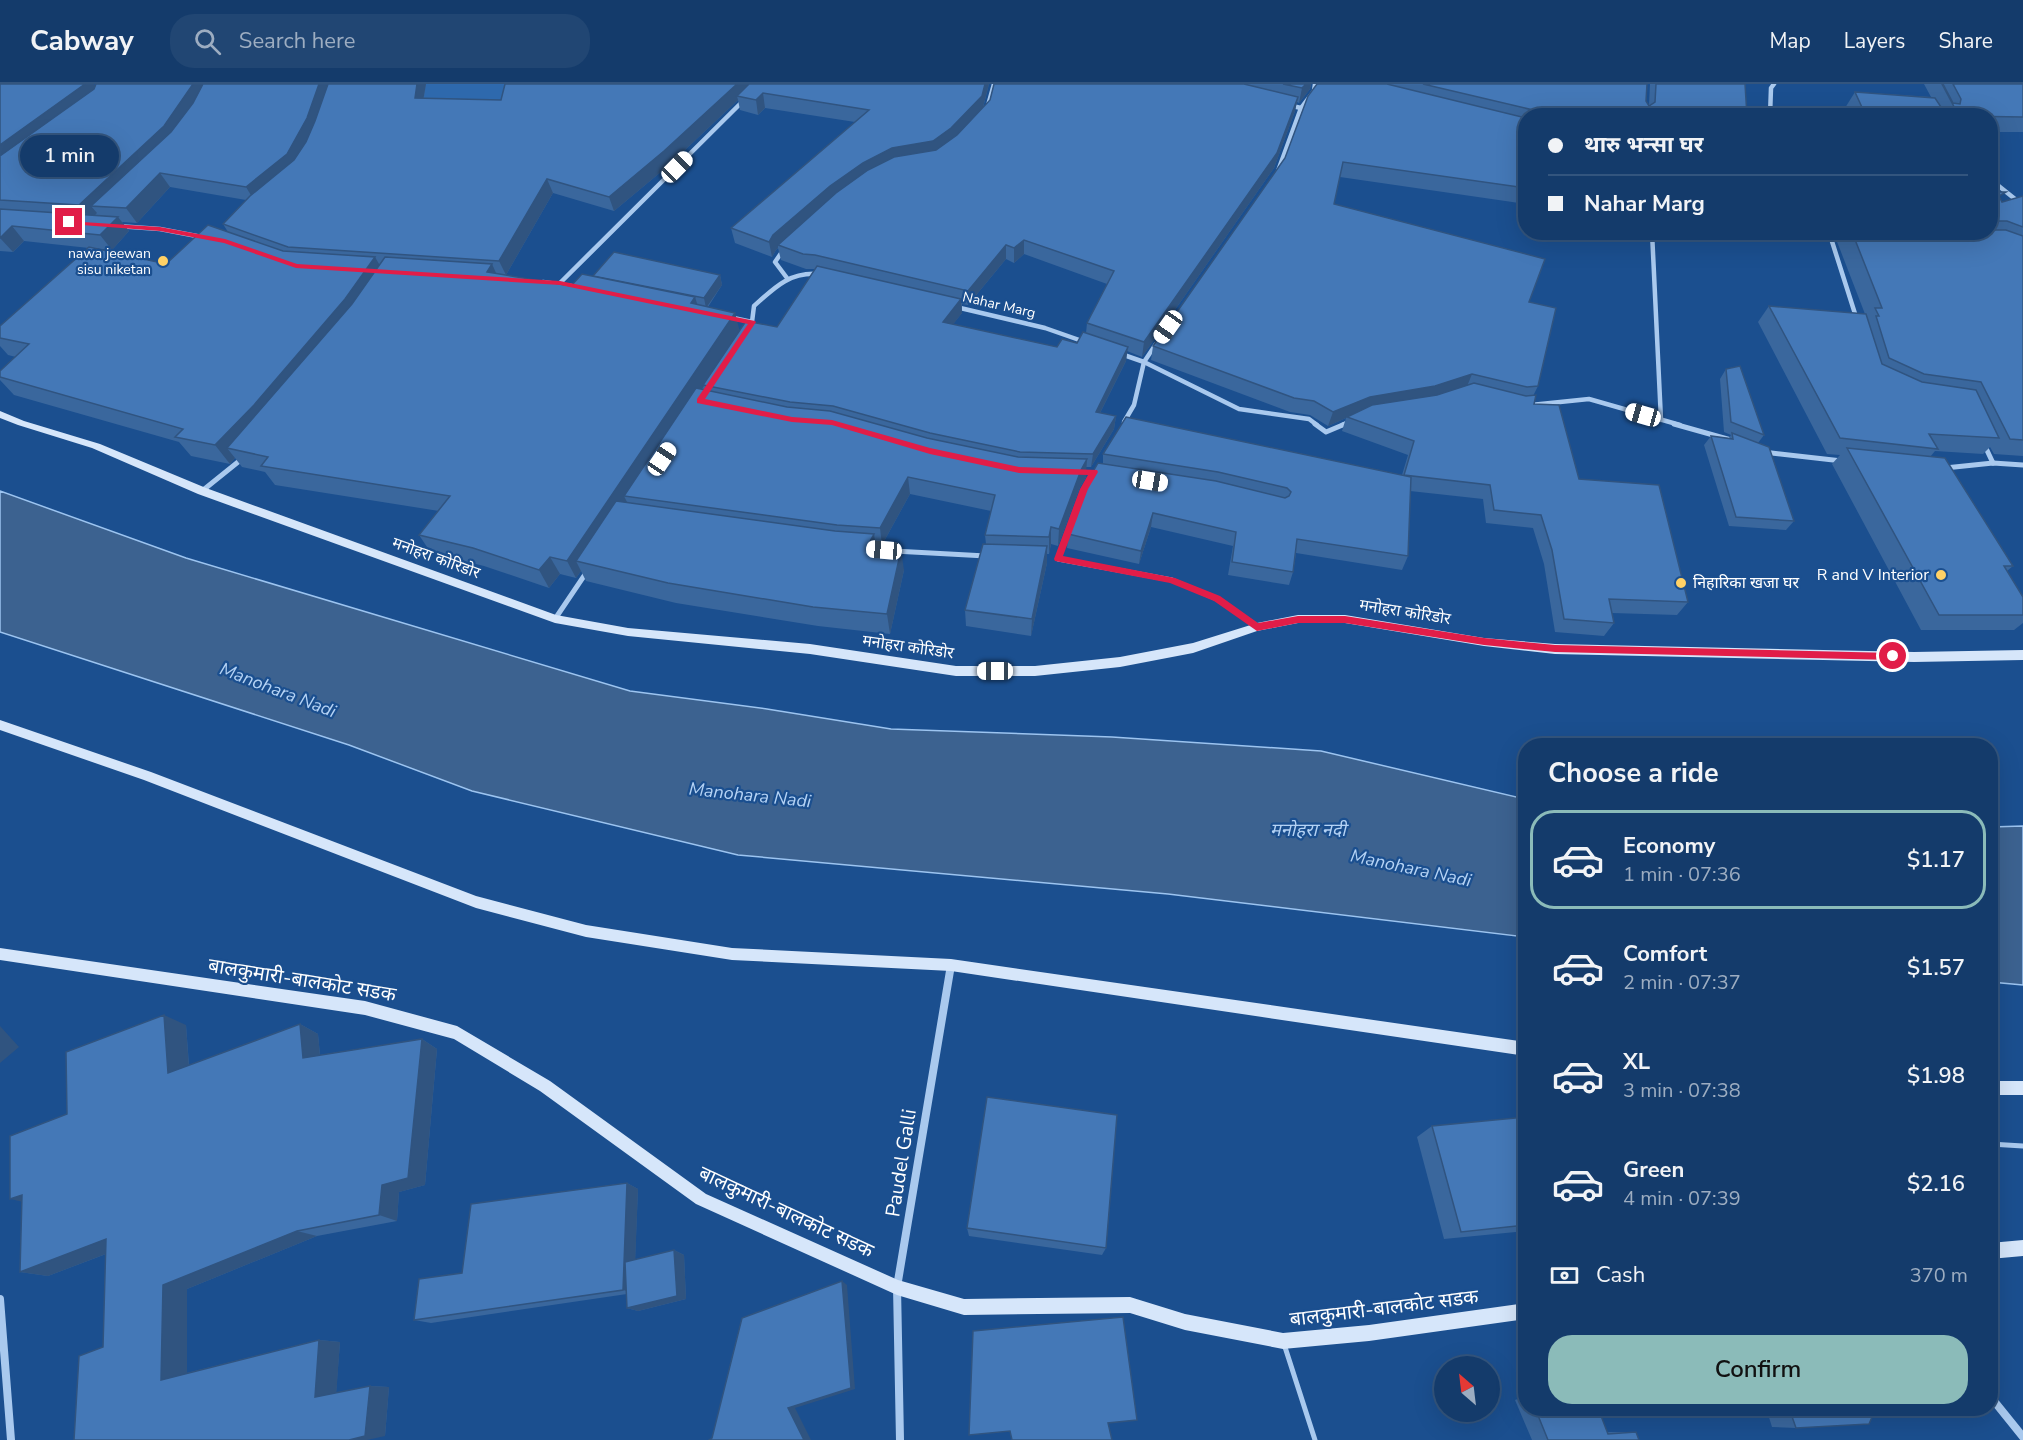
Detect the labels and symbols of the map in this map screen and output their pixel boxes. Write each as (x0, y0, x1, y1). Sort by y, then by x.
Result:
callout: 1 min (20, 135, 118, 177)
car (658, 148, 696, 186)
route end (55, 208, 82, 235)
place label: nawa jeewan sisu niketan (68, 244, 151, 279)
marker: nawa jeewan sisu niketan (156, 254, 170, 268)
street label: Nahar Marg (961, 287, 1037, 323)
car (1150, 307, 1186, 347)
car (1623, 401, 1663, 429)
car (644, 439, 680, 479)
car (1131, 469, 1169, 493)
street label: मनोहरा कोरिडोर (389, 532, 484, 584)
car (865, 539, 903, 561)
place label: R and V Interior (1817, 564, 1929, 586)
marker: R and V Interior (1934, 568, 1948, 582)
place label: निहारिका खजा घर (1693, 572, 1800, 594)
marker: निहारिका खजा घर (1674, 576, 1688, 590)
street label: मनोहरा कोरिडोर (1358, 594, 1453, 630)
street label: मनोहरा कोरिडोर (861, 630, 956, 664)
route start (1879, 642, 1906, 669)
water label: Manohara Nadi (216, 657, 340, 724)
car (977, 662, 1013, 680)
water label: Manohara Nadi (688, 777, 813, 813)
water label: मनोहरा नदी (1270, 818, 1349, 842)
water label: Manohara Nadi (1348, 843, 1474, 893)
street label: बालकुमारी-बालकोट सडक (206, 952, 399, 1008)
street label: Paudel Galli (879, 1107, 923, 1219)
street label: बालकुमारी-बालकोट सडक (694, 1160, 878, 1265)
street label: बालकुमारी-बालकोट सडक (1288, 1283, 1481, 1333)
north arrow (1434, 1356, 1500, 1422)

